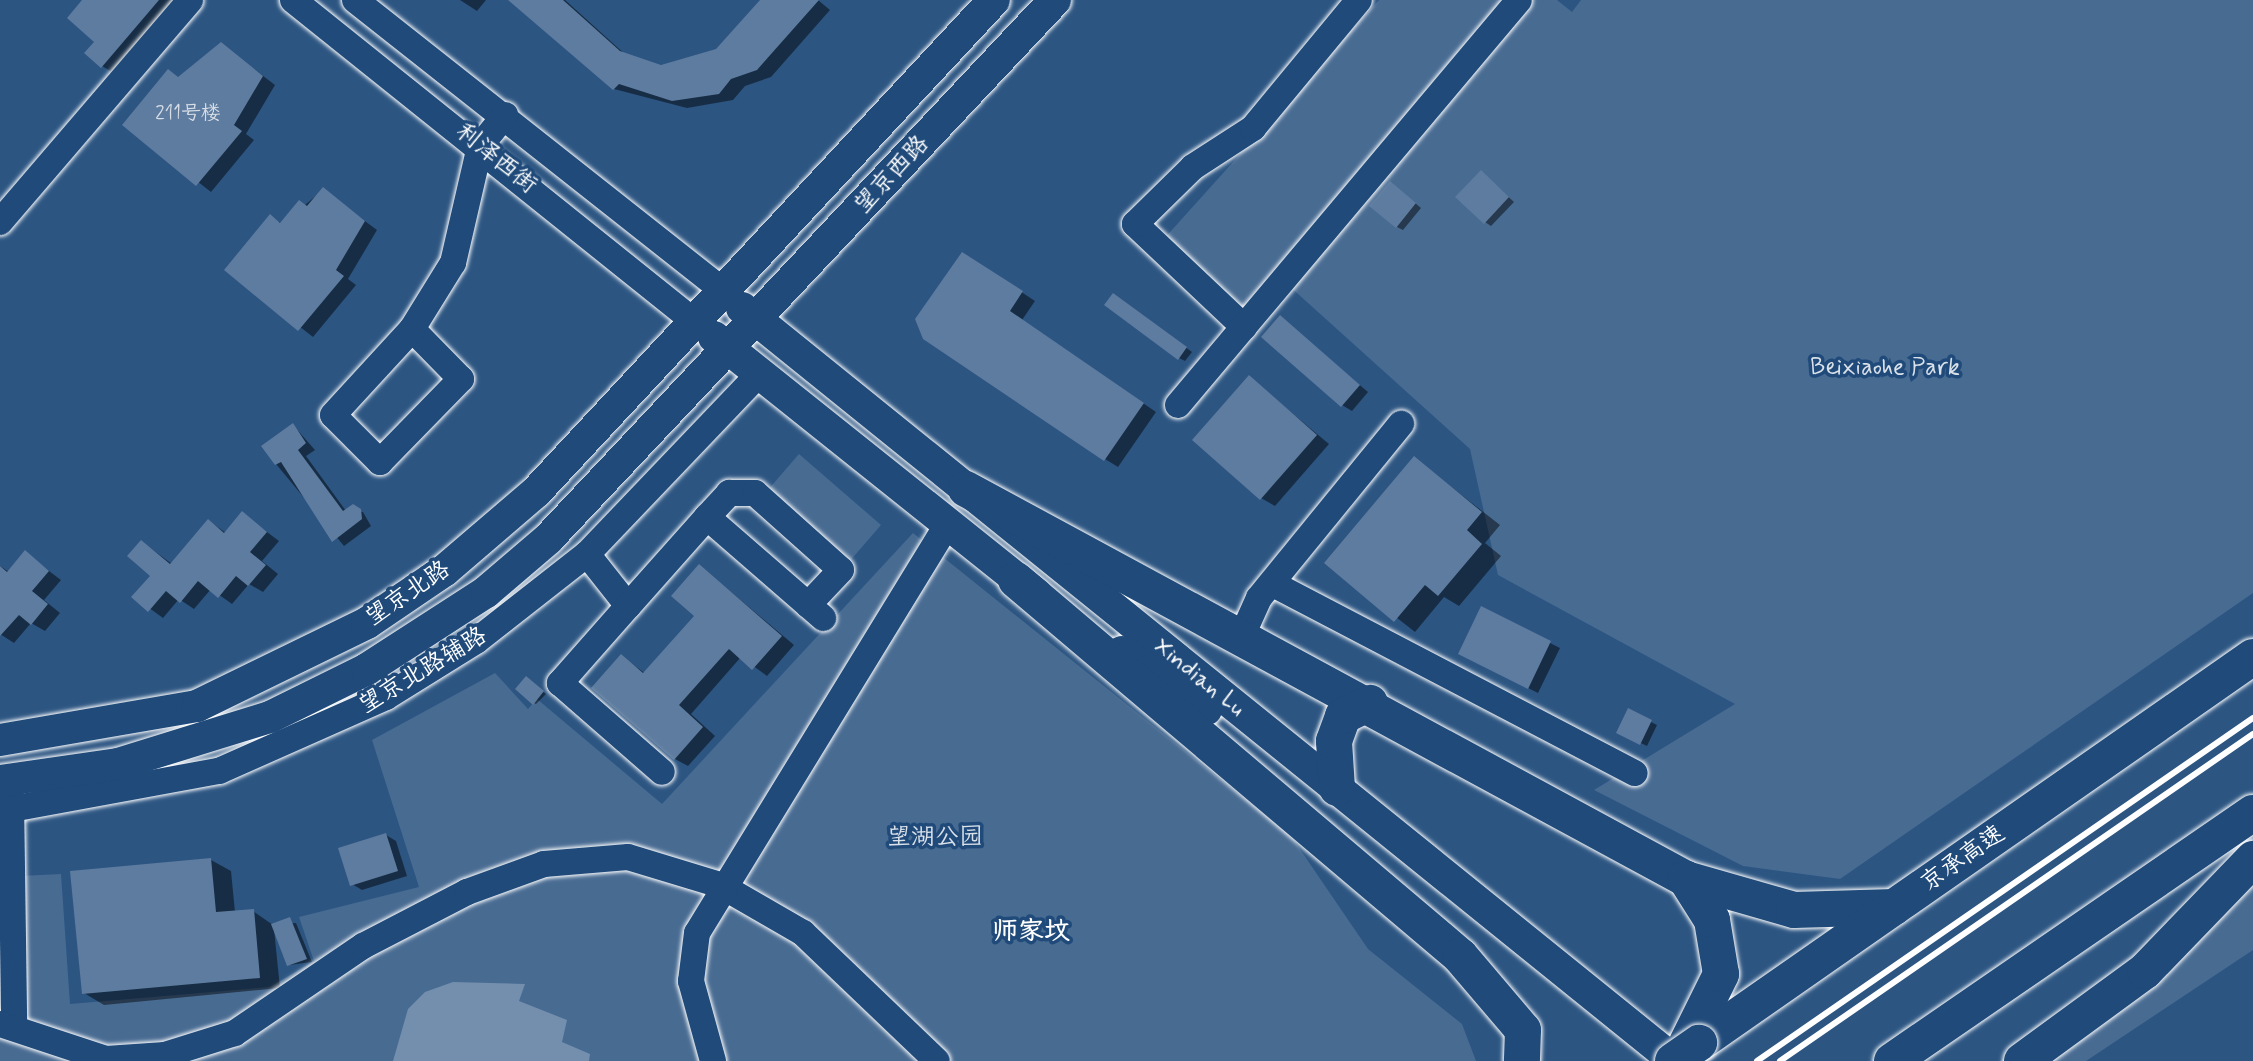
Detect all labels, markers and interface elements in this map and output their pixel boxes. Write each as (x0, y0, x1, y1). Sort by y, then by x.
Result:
house number: 211号楼 (155, 101, 221, 125)
street label: 利泽西街 (450, 118, 542, 200)
street label: 望京西路 (849, 130, 935, 220)
park label: Beixiaohe Park (1811, 354, 1959, 382)
street label: 望京北路 (360, 555, 456, 633)
street label: 望京北路辅路 (354, 622, 492, 720)
street label: Xindian Lu (1147, 632, 1251, 724)
street label: 京承高速 (1915, 820, 2011, 898)
park label: 望湖公园 (887, 824, 983, 852)
district label: 师家坟 (992, 917, 1070, 949)

